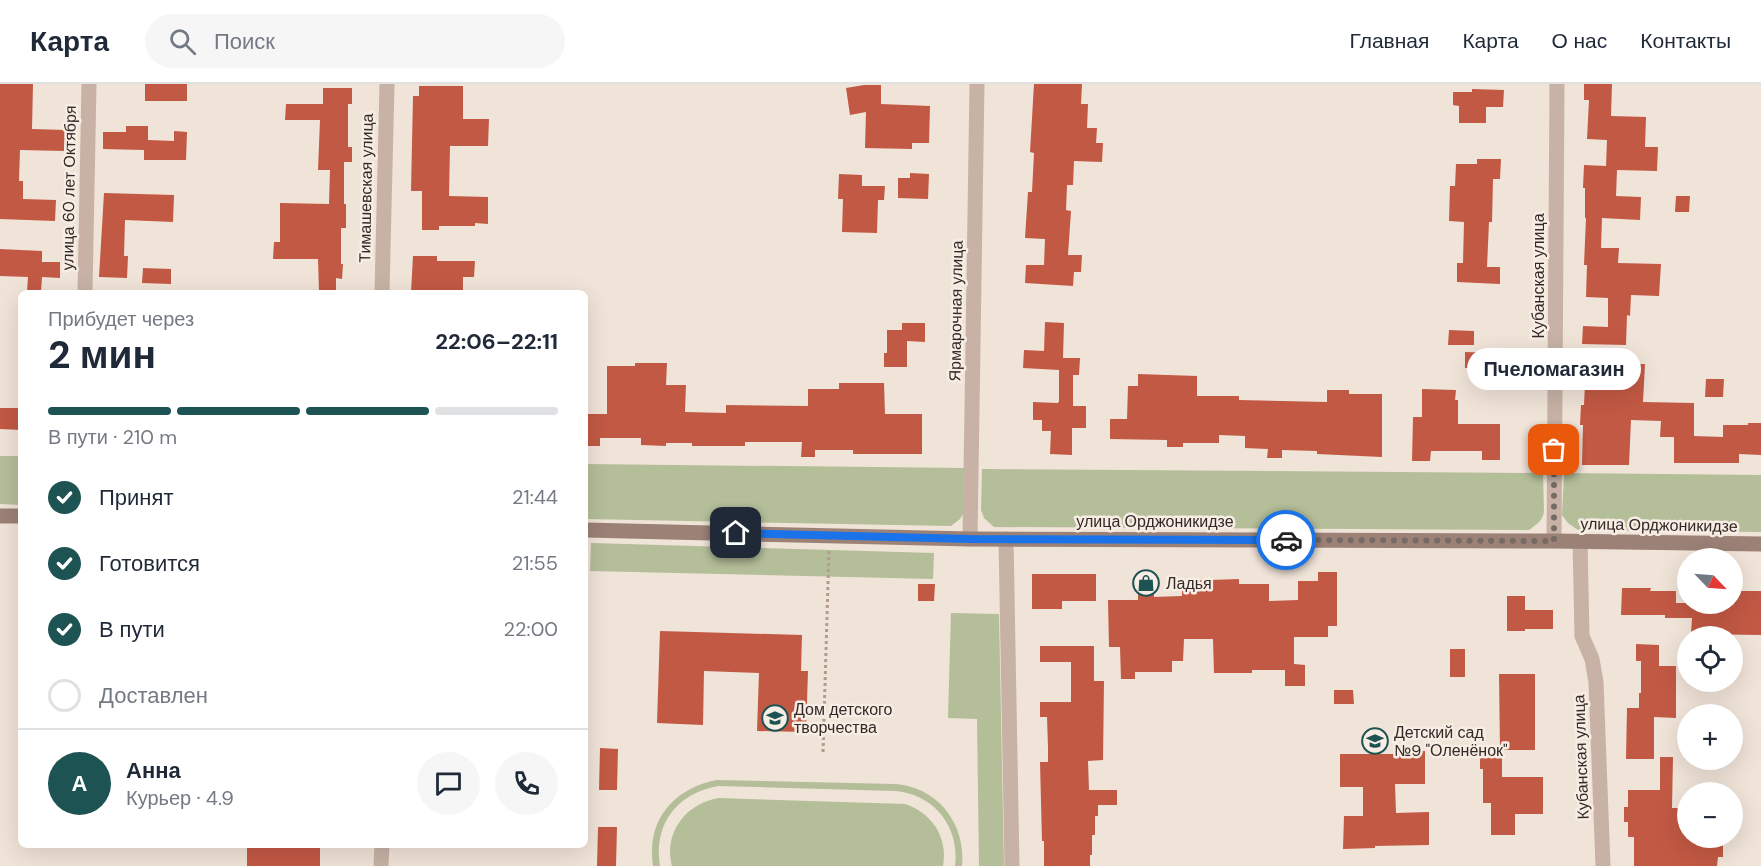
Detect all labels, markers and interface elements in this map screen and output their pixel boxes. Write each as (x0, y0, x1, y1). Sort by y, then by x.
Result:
search box (145, 14, 565, 68)
text: Карта (30, 23, 109, 60)
icon: search (166, 25, 199, 58)
text: Поиск (214, 27, 275, 56)
text: Главная (1349, 27, 1429, 55)
text: Карта (1462, 27, 1519, 55)
text: О нас (1552, 27, 1607, 55)
text: Контакты (1640, 27, 1731, 55)
street label: улица 60 лет Октября (57, 105, 81, 271)
street label: Тимашевская улица (354, 113, 378, 263)
street label: Кубанская улица (1528, 213, 1549, 339)
street label: Ярмарочная улица (944, 240, 968, 382)
text: Прибудет через (48, 306, 194, 332)
text: 22:06–22:11 (435, 327, 558, 356)
text: 2 мин (48, 329, 156, 380)
callout: Пчеломагазин (1467, 348, 1641, 390)
text: Пчеломагазин (1483, 356, 1625, 382)
text: В пути · 210 m (48, 424, 177, 450)
pin (1528, 424, 1579, 475)
icon: bag (1537, 433, 1570, 466)
icon: check (48, 481, 81, 514)
text: Принят (99, 483, 173, 512)
text: 21:44 (512, 484, 558, 510)
pin (710, 507, 761, 558)
courier (1256, 510, 1316, 570)
street label: улица Орджоникидзе (1076, 511, 1234, 532)
street label: улица Орджоникидзе (1580, 513, 1738, 537)
icon: home (719, 516, 752, 549)
icon: car (1270, 524, 1303, 557)
icon: check (48, 547, 81, 580)
north arrow (1677, 548, 1743, 614)
map controls (1677, 548, 1743, 848)
text: Готовится (99, 549, 200, 578)
text: 21:55 (512, 550, 558, 576)
shop icon: Ладья (1131, 568, 1161, 598)
place label: Ладья (1166, 573, 1212, 594)
icon: check (48, 613, 81, 646)
text: В пути (99, 615, 165, 644)
text: 22:00 (504, 616, 558, 642)
button: locate (1677, 626, 1743, 692)
text: Доставлен (99, 681, 208, 710)
street label: Кубанская улица (1568, 694, 1594, 820)
place label: Дом детского творчества (794, 699, 893, 738)
school or university icon: Дом детского творчества (760, 703, 790, 733)
button: + (1677, 704, 1743, 770)
place label: Детский сад №9 "Оленёнок" (1394, 722, 1508, 761)
school or university icon: Детский сад №9 "Оленёнок" (1360, 726, 1390, 756)
button: chat (417, 752, 480, 815)
button: phone (495, 752, 558, 815)
text: Анна (126, 756, 181, 785)
text: А (72, 769, 87, 798)
button: − (1677, 782, 1743, 848)
text: Курьер · 4.9 (126, 785, 234, 811)

